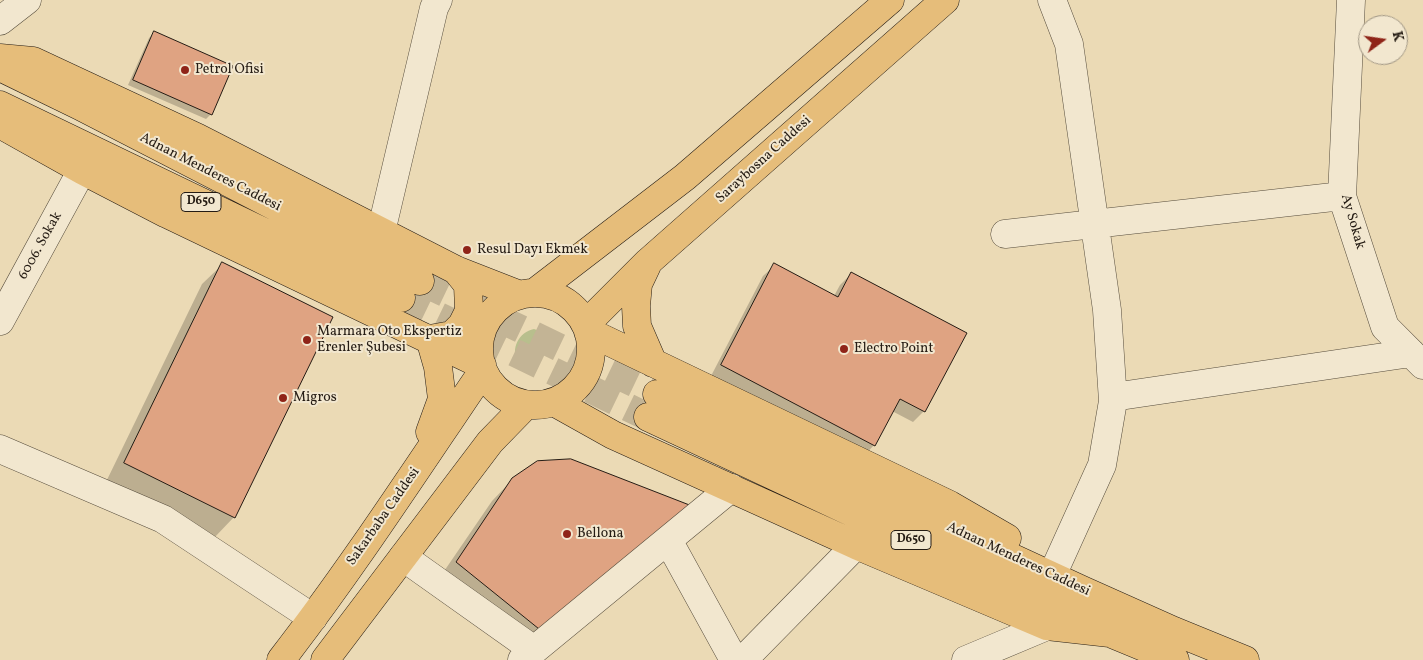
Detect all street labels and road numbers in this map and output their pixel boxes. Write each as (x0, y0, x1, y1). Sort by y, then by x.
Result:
street label: Saraybosna Caddesi (713, 113, 815, 207)
street label: Adnan Menderes Caddesi (137, 130, 283, 216)
road number: D650 (181, 192, 221, 212)
street label: Ay Sokak (1336, 192, 1368, 252)
street label: 6006. Sokak (16, 209, 66, 283)
street label: Sakarbaba Caddesi (344, 465, 424, 569)
street label: Adnan Menderes Caddesi (944, 519, 1092, 601)
road number: D650 (891, 530, 931, 550)

